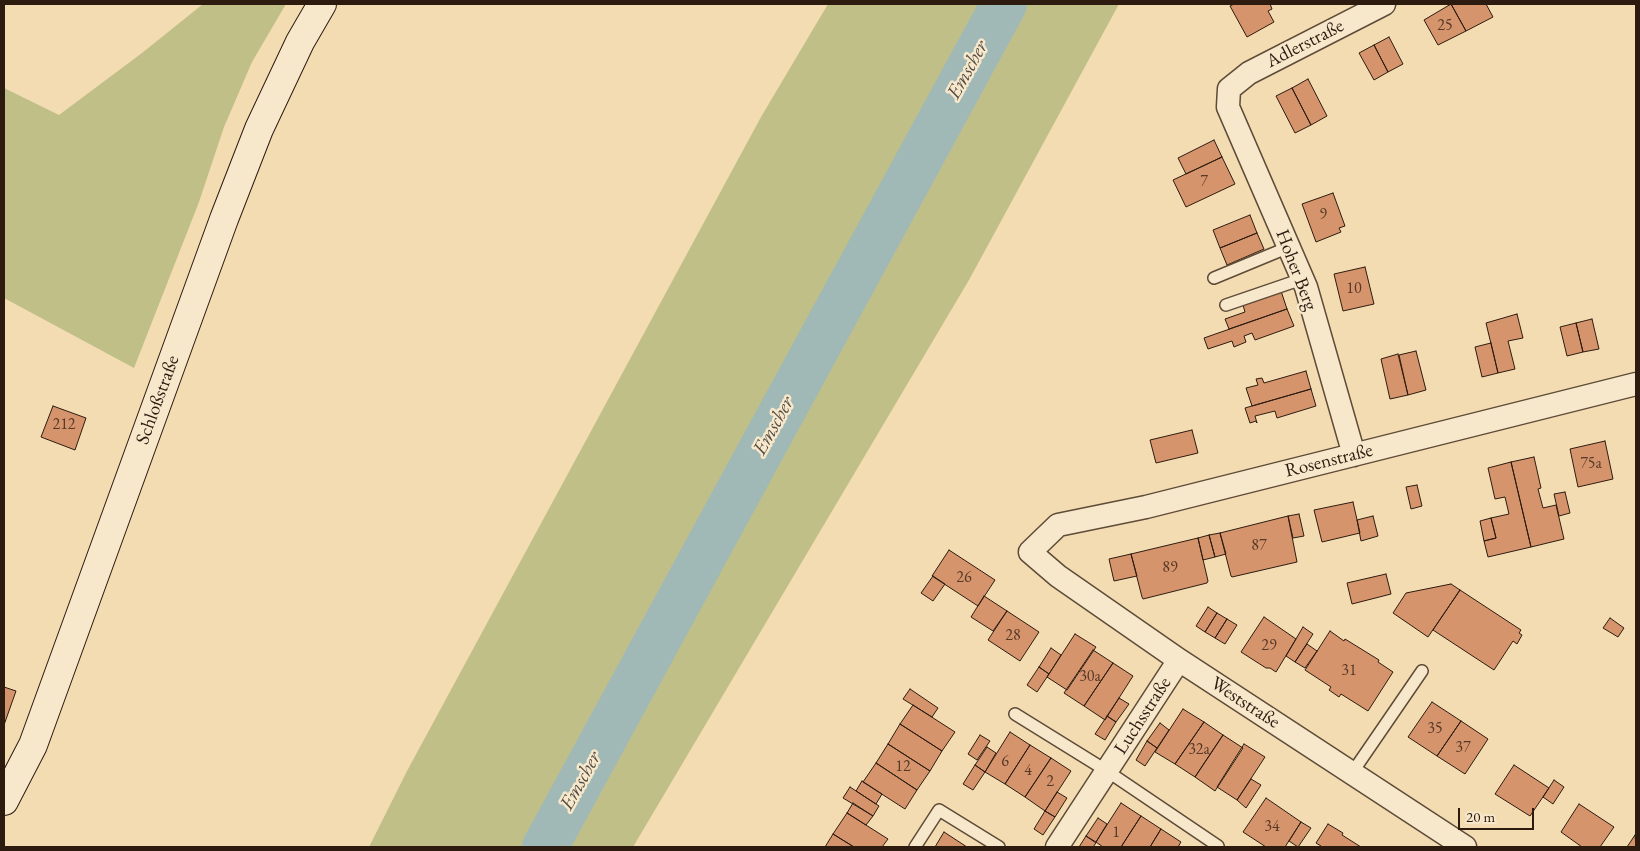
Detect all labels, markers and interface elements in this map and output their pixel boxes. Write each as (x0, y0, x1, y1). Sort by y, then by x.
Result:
street label: Adlerstraße (1262, 15, 1348, 73)
house number: 25 (1437, 16, 1453, 36)
water label: Emscher (942, 37, 994, 103)
house number: 7 (1200, 172, 1208, 192)
house number: 9 (1319, 205, 1327, 225)
street label: Hoher Berg (1270, 226, 1322, 314)
house number: 10 (1346, 279, 1362, 299)
street label: Schloßstraße (131, 352, 185, 448)
water label: Emscher (748, 393, 800, 459)
house number: 212 (52, 415, 76, 435)
street label: Rosenstraße (1283, 439, 1375, 483)
house number: 75a (1580, 454, 1602, 474)
house number: 87 (1251, 536, 1267, 556)
house number: 89 (1162, 558, 1178, 578)
house number: 26 (956, 568, 972, 588)
house number: 28 (1005, 626, 1021, 646)
house number: 29 (1261, 636, 1277, 656)
house number: 31 (1341, 661, 1357, 681)
house number: 30a (1079, 667, 1101, 687)
street label: Weststraße (1206, 672, 1284, 734)
street label: Luchsstraße (1110, 673, 1176, 759)
house number: 35 (1427, 719, 1443, 739)
house number: 37 (1455, 738, 1471, 758)
house number: 32a (1188, 740, 1210, 760)
water label: Emscher (555, 748, 607, 814)
house number: 6 (1001, 752, 1009, 772)
house number: 12 (895, 757, 911, 777)
house number: 4 (1024, 761, 1032, 781)
house number: 2 (1046, 772, 1054, 792)
scale bar (1460, 798, 1536, 830)
text: 20 m (1466, 807, 1495, 826)
house number: 34 (1264, 817, 1280, 837)
house number: 1 (1112, 823, 1120, 843)

